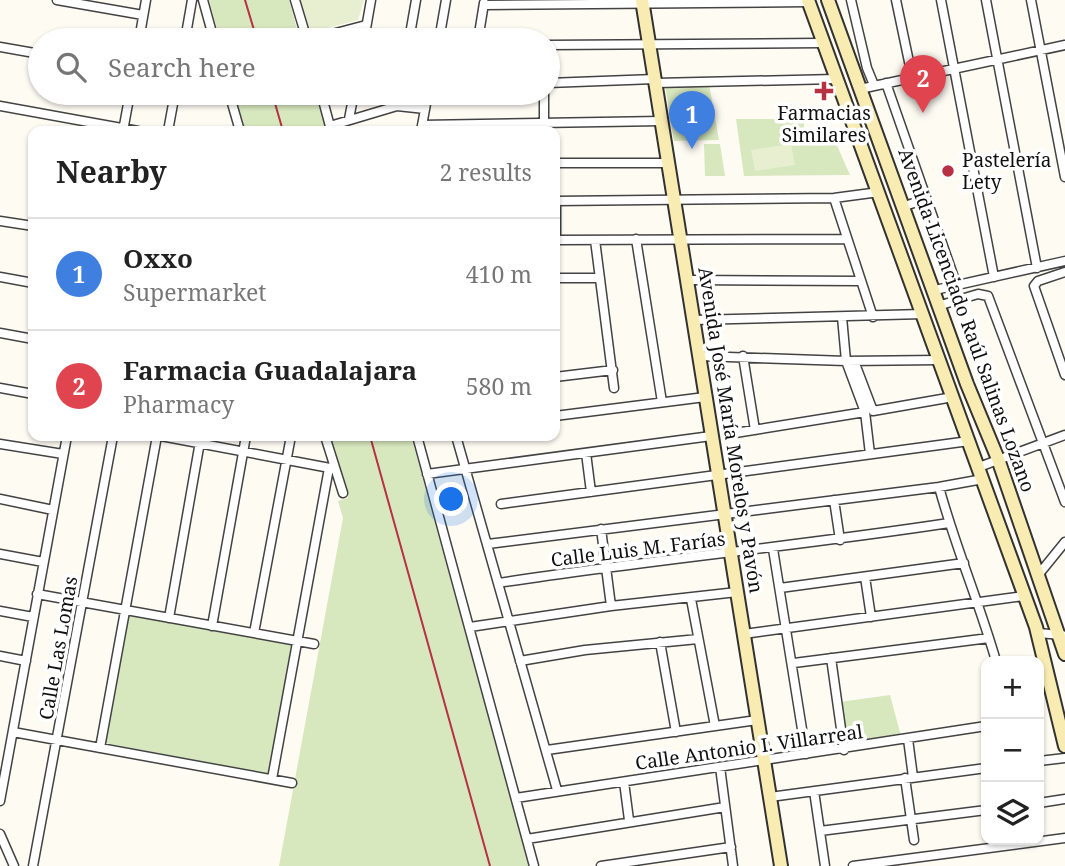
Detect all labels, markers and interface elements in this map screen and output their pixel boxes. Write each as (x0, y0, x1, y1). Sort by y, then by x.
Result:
search box (28, 28, 560, 105)
icon: search (52, 48, 90, 86)
text: Search here (108, 49, 256, 85)
pin: 2 (900, 55, 946, 113)
marker: Farmacias Similares (816, 83, 832, 99)
pin: 1 (669, 91, 715, 149)
place label: Farmacias Similares (777, 100, 871, 148)
street label: Avenida Licenciado Raúl Salinas Lozano (892, 144, 1042, 496)
place label: Pastelería Lety (962, 147, 1051, 195)
text: Nearby (56, 151, 167, 192)
text: 2 results (439, 156, 532, 188)
marker: Pastelería Lety (940, 163, 956, 179)
text: Oxxo (123, 240, 193, 276)
text: 1 (73, 258, 86, 290)
text: 410 m (466, 258, 532, 290)
street label: Avenida José María Morelos y Pavón (692, 265, 770, 595)
text: Supermarket (123, 276, 266, 308)
text: Farmacia Guadalajara (123, 352, 417, 388)
text: 2 (73, 370, 86, 402)
text: 580 m (466, 370, 532, 402)
text: Pharmacy (123, 388, 234, 420)
your location (434, 482, 468, 516)
street label: Calle Luis M. Farías (549, 525, 727, 573)
street label: Calle Las Lomas (33, 574, 83, 722)
map controls (981, 656, 1044, 845)
button: + (981, 656, 1044, 719)
street label: Calle Antonio I. Villarreal (634, 718, 865, 776)
button: − (981, 719, 1044, 782)
button: layers (981, 782, 1044, 845)

